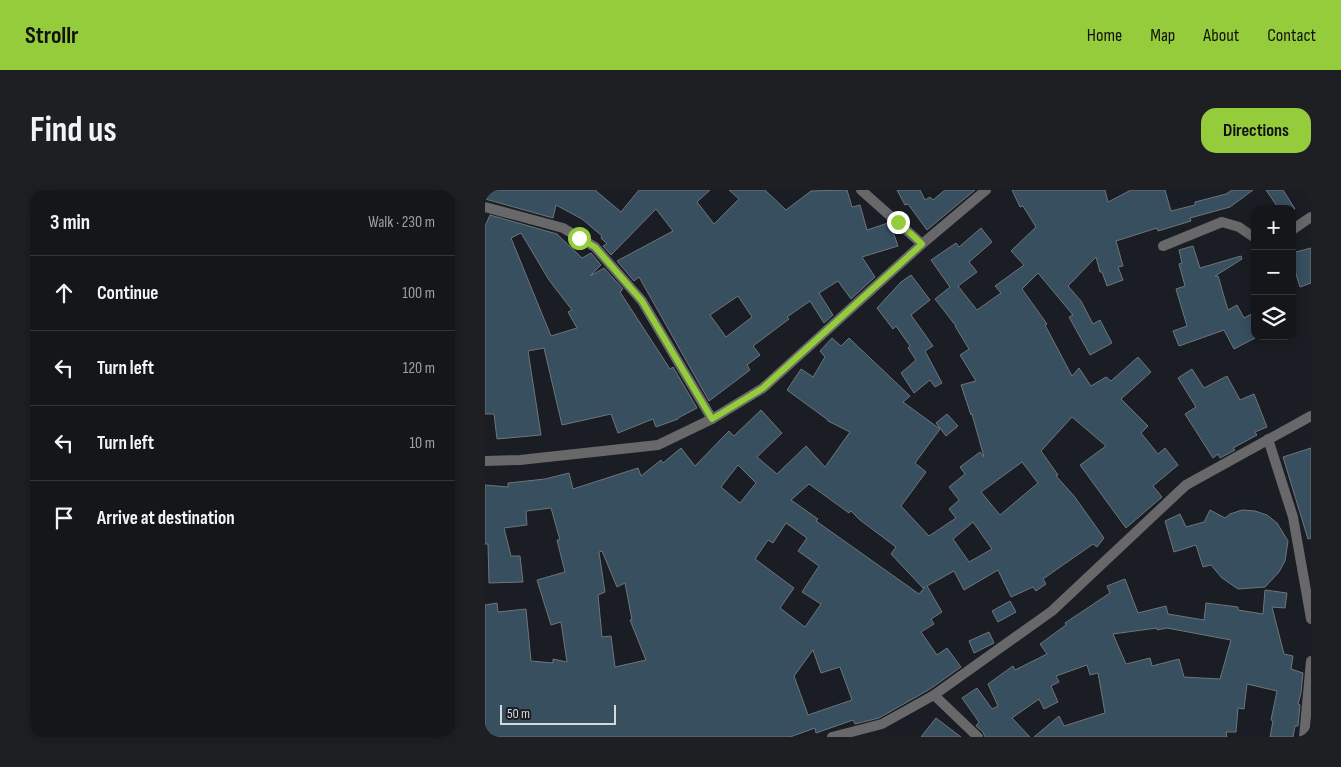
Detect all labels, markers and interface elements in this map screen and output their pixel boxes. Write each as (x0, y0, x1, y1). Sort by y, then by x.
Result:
text: Strollr (25, 21, 79, 50)
text: Home (1087, 25, 1122, 46)
text: Map (1150, 25, 1175, 46)
text: About (1203, 25, 1239, 46)
text: Contact (1267, 25, 1316, 46)
button: Directions (1201, 108, 1311, 153)
text: Find us (30, 109, 117, 152)
map controls (1251, 205, 1296, 340)
button: + (1251, 205, 1296, 250)
text: 3 min (50, 210, 90, 235)
route end (887, 211, 910, 234)
text: Walk · 230 m (368, 213, 435, 232)
route start (568, 227, 591, 250)
button: − (1251, 250, 1296, 295)
icon: ahead (50, 279, 78, 307)
text: Continue (97, 282, 158, 305)
text: 100 m (402, 284, 435, 303)
button: layers (1251, 295, 1296, 340)
icon: left (50, 354, 78, 382)
text: Turn left (97, 357, 154, 380)
text: 120 m (403, 359, 435, 378)
icon: left (50, 429, 78, 457)
text: Turn left (97, 432, 154, 455)
text: 10 m (409, 434, 435, 453)
icon: arrive (50, 504, 78, 532)
text: Arrive at destination (97, 507, 235, 530)
scale bar (500, 702, 616, 725)
text: 50 m (507, 705, 530, 722)

